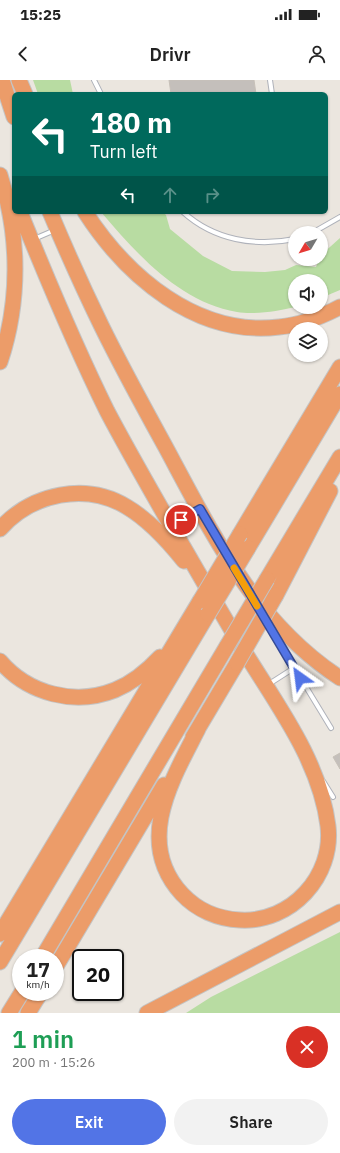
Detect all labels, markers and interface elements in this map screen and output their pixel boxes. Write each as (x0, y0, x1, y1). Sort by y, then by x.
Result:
text: 15:25 (20, 5, 61, 24)
icon: back (12, 43, 34, 65)
text: Drivr (150, 43, 190, 66)
icon: person (306, 43, 328, 65)
text: 180 m (90, 104, 172, 141)
icon: left (24, 108, 76, 160)
text: Turn left (90, 140, 158, 163)
icon: left (117, 184, 139, 206)
icon: ahead (159, 184, 181, 206)
icon: right (201, 184, 223, 206)
north arrow (288, 226, 328, 266)
map controls (288, 226, 328, 362)
button: sound (288, 274, 328, 314)
button: layers (288, 322, 328, 362)
pin (164, 503, 198, 537)
icon: arrive (170, 509, 192, 531)
position arrow (279, 657, 321, 699)
speed limit sign: 20 (72, 949, 124, 1001)
text: 17 (26, 956, 50, 983)
text: km/h (26, 978, 50, 991)
text: 1 min (12, 1023, 74, 1055)
button: close (286, 1026, 328, 1068)
text: 200 m · 15:26 (12, 1054, 95, 1071)
button: Exit (12, 1099, 166, 1145)
button: Share (174, 1099, 328, 1145)

